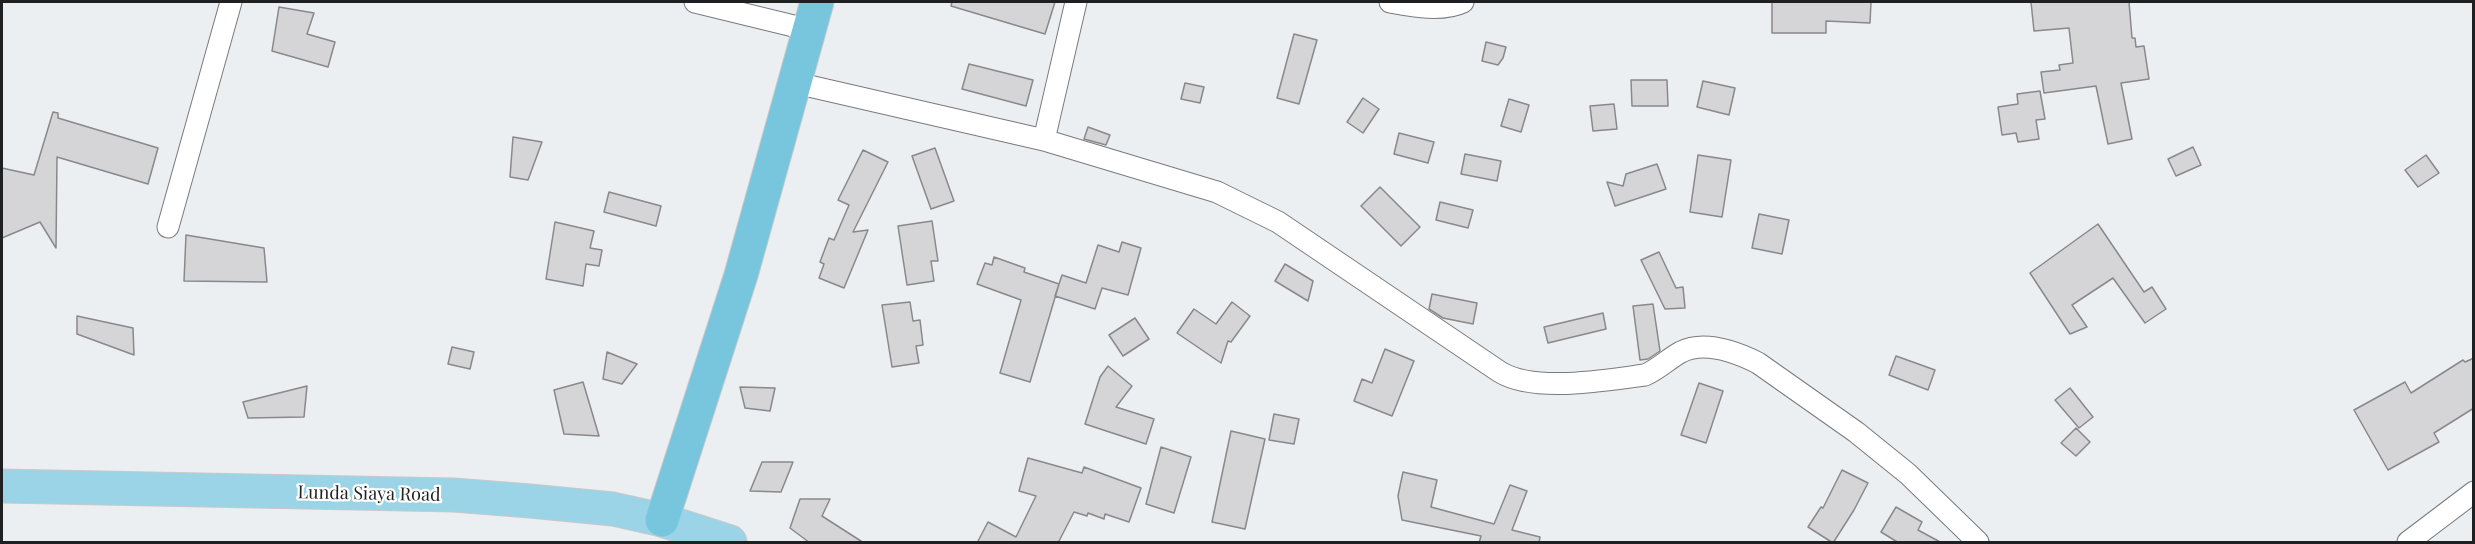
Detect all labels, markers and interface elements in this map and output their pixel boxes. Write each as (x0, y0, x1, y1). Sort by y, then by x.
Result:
street label: Lunda Siaya Road (297, 482, 441, 506)

